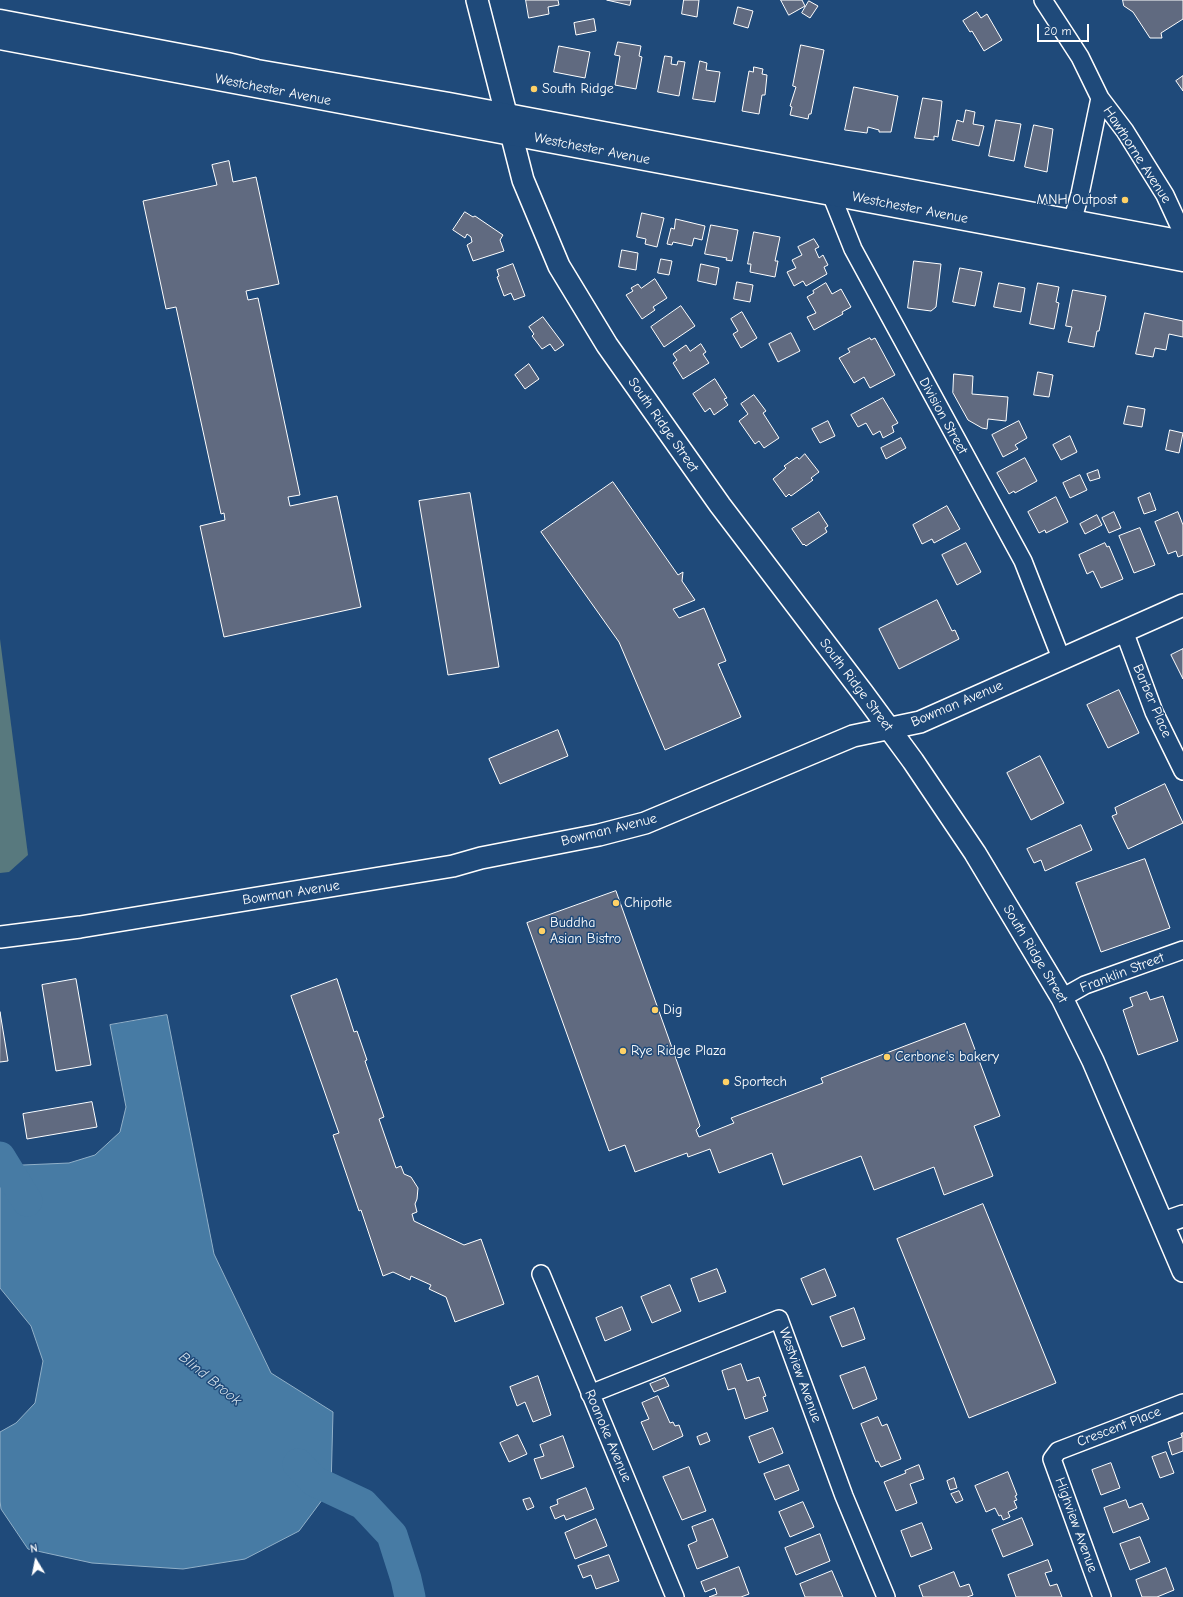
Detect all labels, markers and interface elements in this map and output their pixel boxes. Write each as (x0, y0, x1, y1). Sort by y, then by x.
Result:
scale bar (1039, 16, 1091, 42)
text: 20 m (1044, 24, 1072, 38)
street label: Westchester Avenue (213, 70, 333, 110)
place label: South Ridge (542, 81, 614, 97)
marker: South Ridge (529, 84, 539, 94)
street label: Hawthorne Avenue (1099, 103, 1175, 207)
street label: Westchester Avenue (532, 129, 652, 169)
street label: Westchester Avenue (850, 188, 970, 228)
place label: MNH Outpost (1037, 192, 1117, 208)
marker: MNH Outpost (1120, 195, 1130, 205)
street label: South Ridge Street (624, 374, 702, 476)
street label: Division Street (915, 375, 971, 457)
street label: South Ridge Street (816, 635, 896, 735)
street label: Barber Place (1129, 662, 1175, 740)
street label: Bowman Avenue (909, 677, 1005, 731)
street label: Bowman Avenue (559, 810, 659, 850)
street label: Bowman Avenue (241, 877, 341, 909)
place label: Chipotle (624, 895, 672, 911)
marker: Chipotle (611, 898, 621, 908)
street label: South Ridge Street (999, 902, 1071, 1006)
place label: Buddha Asian Bistro (550, 915, 621, 948)
marker: Buddha Asian Bistro (537, 926, 547, 936)
street label: Franklin Street (1078, 949, 1166, 997)
place label: Dig (663, 1002, 682, 1018)
marker: Dig (650, 1005, 660, 1015)
place label: Rye Ridge Plaza (631, 1043, 726, 1059)
marker: Rye Ridge Plaza (618, 1046, 628, 1056)
place label: Cerbone's bakery (895, 1049, 999, 1065)
marker: Cerbone's bakery (882, 1052, 892, 1062)
place label: Sportech (734, 1074, 787, 1090)
marker: Sportech (721, 1077, 731, 1087)
street label: Westview Avenue (775, 1325, 825, 1425)
water label: Blind Brook (175, 1348, 245, 1410)
street label: Roanoke Avenue (581, 1387, 635, 1485)
street label: Crescent Place (1075, 1403, 1163, 1451)
street label: Highview Avenue (1051, 1475, 1101, 1575)
north arrow (16, 1541, 56, 1581)
text: N (29, 1542, 38, 1556)

